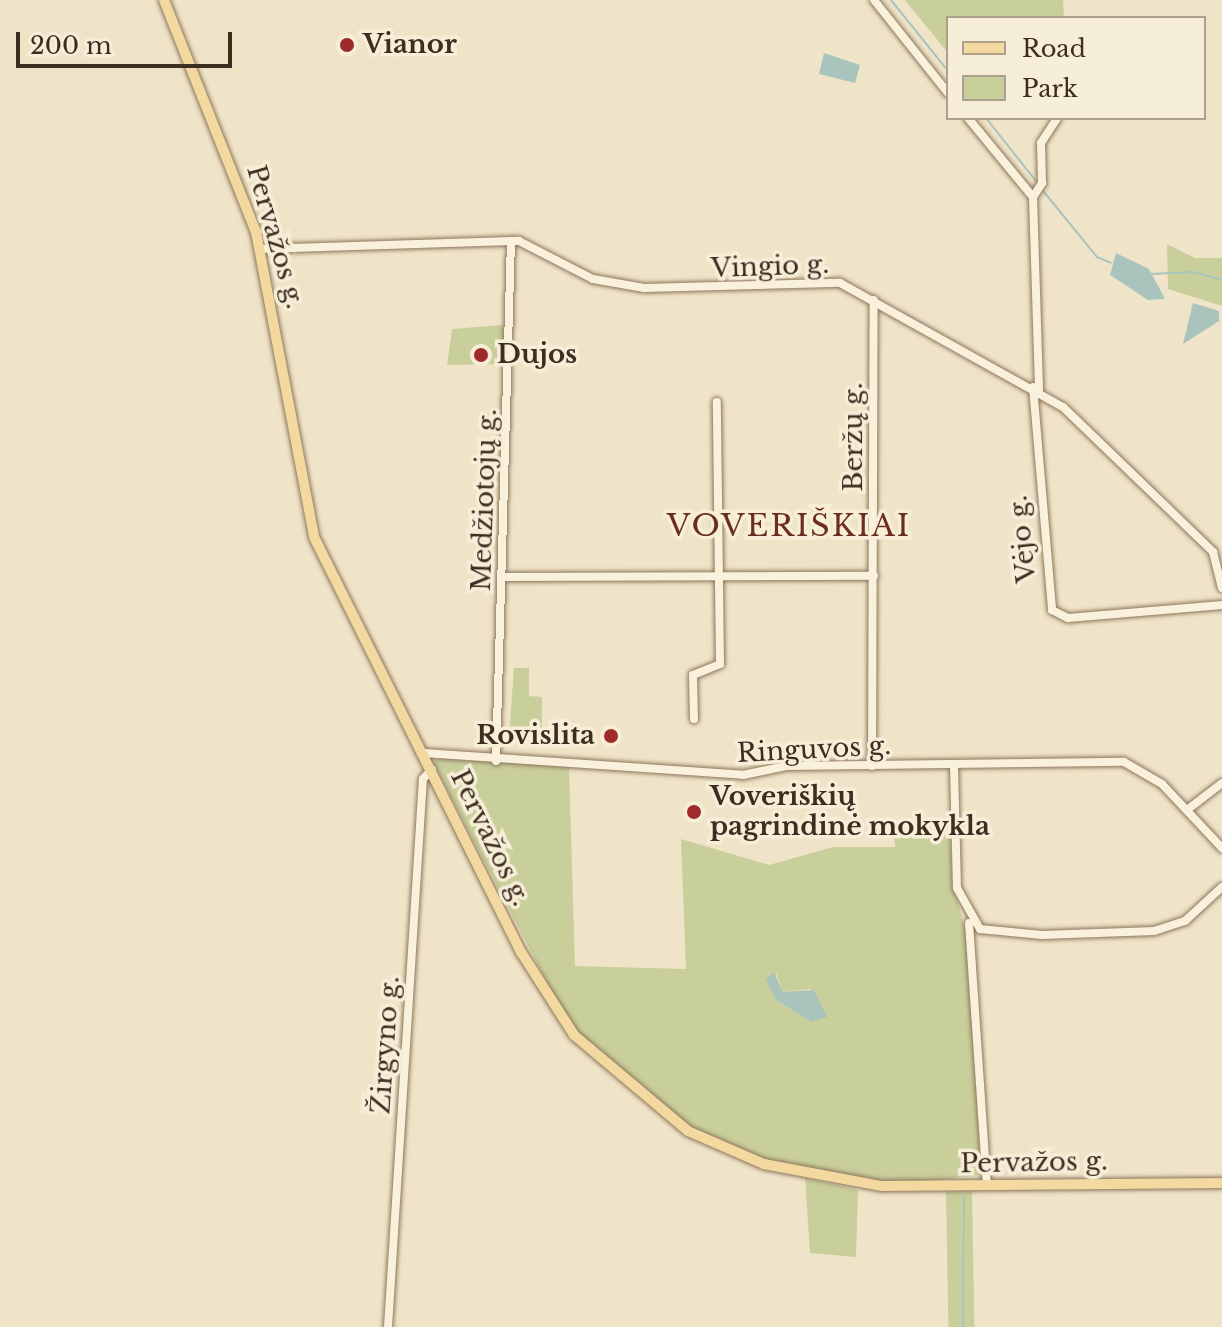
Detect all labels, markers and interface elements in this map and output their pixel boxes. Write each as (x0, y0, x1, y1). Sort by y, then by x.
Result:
scale bar (20, 16, 236, 66)
legend (946, 16, 1206, 120)
place label: Vianor (363, 29, 457, 61)
text: 200 m (30, 31, 112, 60)
text: Road (1022, 34, 1086, 63)
marker: Vianor (338, 36, 356, 54)
text: Park (1022, 74, 1078, 103)
street label: Pervažos g. (240, 162, 310, 312)
street label: Vingio g. (710, 249, 830, 285)
place label: Dujos (497, 339, 577, 371)
marker: Dujos (472, 346, 490, 364)
street label: Beržų g. (838, 382, 870, 492)
street label: Medžiotojų g. (466, 408, 504, 592)
street label: Vėjo g. (1003, 494, 1043, 584)
district label: VOVERIŠKIAI (667, 508, 911, 544)
place label: Rovislita (476, 720, 595, 752)
marker: Rovislita (602, 727, 620, 745)
street label: Ringuvos g. (736, 730, 892, 770)
street label: Pervažos g. (444, 765, 536, 911)
place label: Voveriškių pagrindinė mokykla (710, 781, 990, 842)
marker: Voveriškių pagrindinė mokykla (685, 803, 703, 821)
street label: Žirgyno g. (366, 975, 406, 1115)
street label: Pervažos g. (960, 1146, 1108, 1180)

